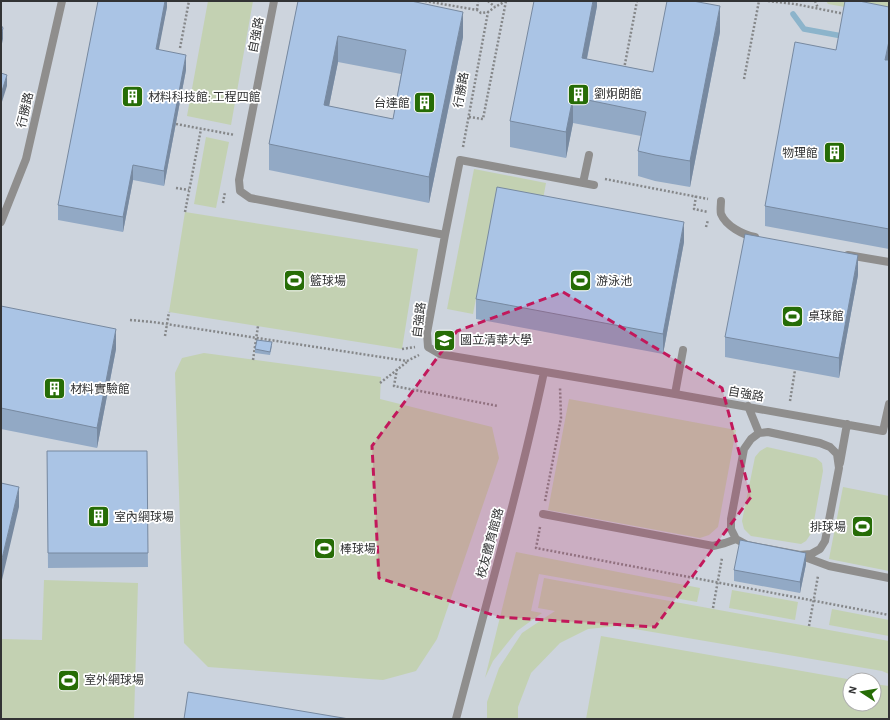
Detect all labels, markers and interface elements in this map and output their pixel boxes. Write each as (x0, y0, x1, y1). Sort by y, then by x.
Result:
street label: 自強路 (246, 16, 265, 54)
street label: 行勝路 (451, 71, 470, 109)
building icon: 劉炯朗館 (566, 81, 592, 107)
building icon: 材料科技館: 工程四館 (119, 84, 145, 110)
place label: 劉炯朗館 (594, 87, 642, 100)
place label: 材料科技館: 工程四館 (148, 90, 261, 103)
building icon: 台達館 (412, 90, 438, 116)
street label: 行勝路 (14, 91, 35, 129)
place label: 台達館 (374, 96, 410, 109)
building icon: 物理館 (821, 140, 847, 166)
place label: 物理館 (782, 146, 818, 159)
sports icon: 籃球場 (281, 268, 307, 294)
sports icon: 游泳池 (567, 268, 593, 294)
place label: 籃球場 (310, 274, 346, 287)
place label: 游泳池 (596, 274, 632, 287)
street label: 自強路 (410, 301, 427, 339)
sports icon: 桌球館 (779, 303, 805, 329)
place label: 桌球館 (808, 309, 844, 322)
school or university icon: 國立清華大學 (432, 327, 458, 353)
place label: 國立清華大學 (460, 333, 532, 346)
building icon: 材料實驗館 (42, 376, 68, 402)
place label: 材料實驗館 (70, 382, 130, 395)
street label: 自強路 (727, 384, 765, 403)
building icon: 室內網球場 (85, 504, 111, 530)
street label: 校友體育館路 (474, 506, 505, 579)
place label: 室內網球場 (114, 510, 174, 523)
sports icon: 排球場 (849, 514, 875, 540)
place label: 排球場 (810, 521, 846, 533)
sports icon: 棒球場 (311, 536, 337, 562)
place label: 棒球場 (340, 542, 376, 555)
sports icon: 室外網球場 (55, 667, 81, 693)
north arrow (842, 672, 882, 712)
place label: 室外網球場 (84, 673, 144, 686)
text: N (847, 685, 859, 695)

